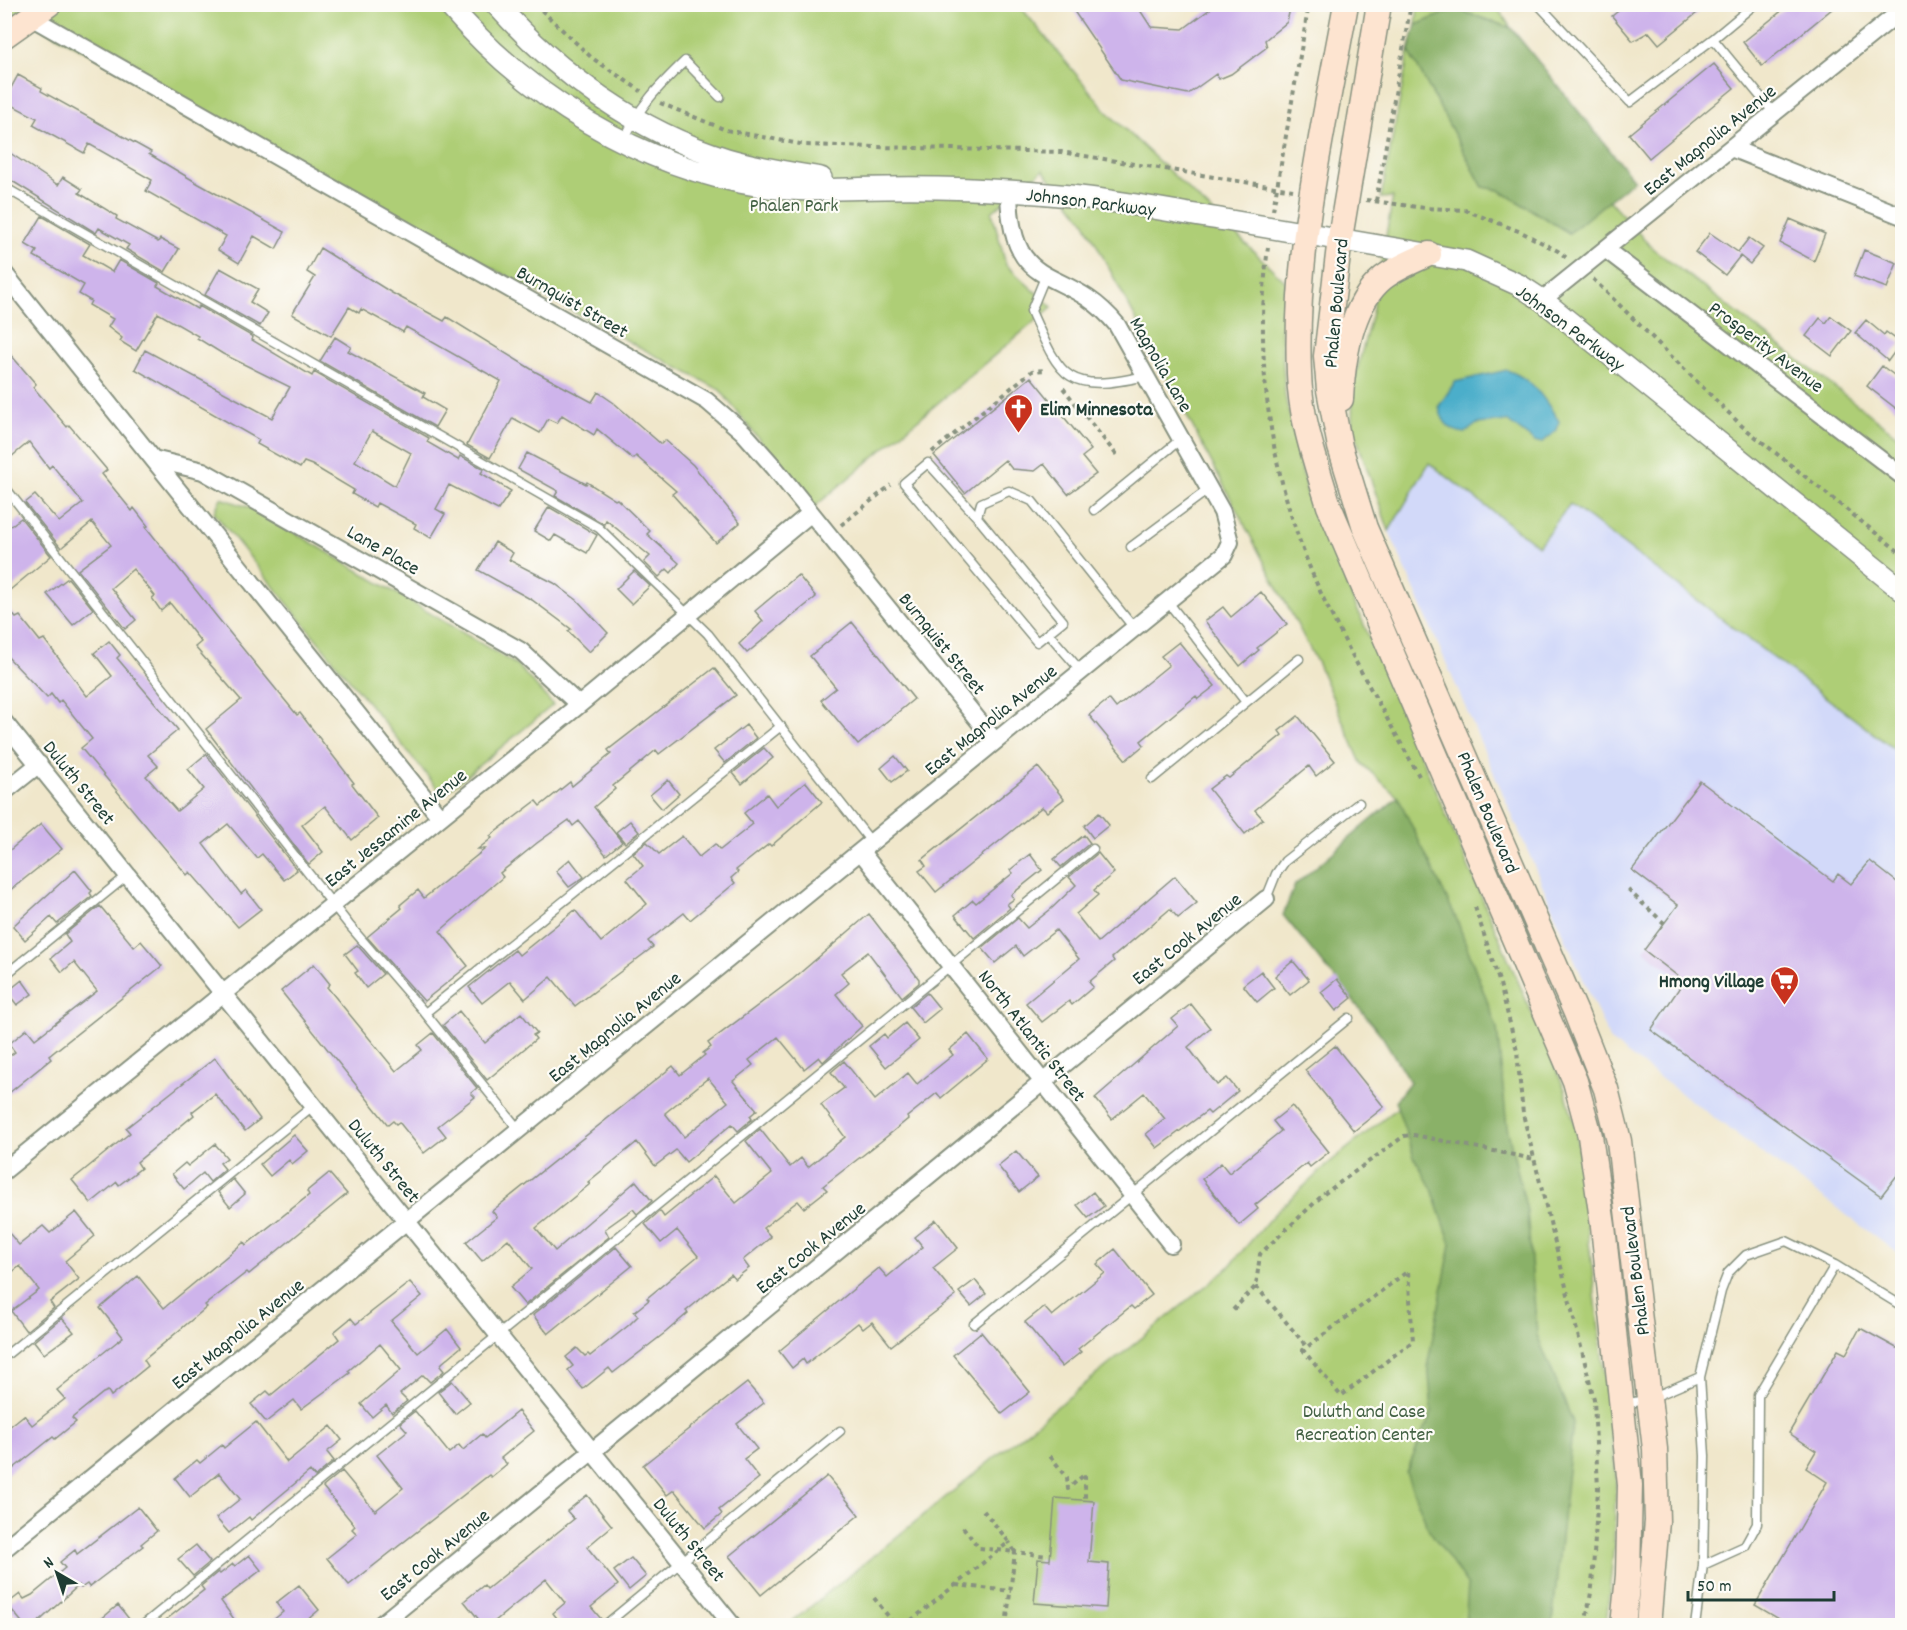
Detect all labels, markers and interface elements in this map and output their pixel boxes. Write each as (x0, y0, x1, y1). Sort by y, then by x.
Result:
street label: East Magnolia Avenue (1638, 79, 1784, 204)
street label: Johnson Parkway (1024, 182, 1158, 226)
park label: Phalen Park (749, 193, 839, 221)
street label: Phalen Boulevard (1318, 237, 1358, 369)
street label: Burnquist Street (510, 260, 633, 347)
street label: Johnson Parkway (1509, 279, 1630, 380)
street label: Prosperity Avenue (1702, 296, 1829, 401)
street label: Magnolia Lane (1121, 313, 1198, 419)
church icon: Elim Minnesota (1003, 392, 1035, 434)
place label: Elim Minnesota (1040, 397, 1153, 425)
street label: Lane Place (341, 519, 424, 584)
street label: Burnquist Street (890, 588, 991, 702)
street label: East Magnolia Avenue (919, 659, 1065, 784)
street label: Duluth Street (35, 735, 121, 832)
street label: Phalen Boulevard (1448, 748, 1525, 879)
street label: East Jessamine Avenue (320, 763, 474, 896)
street label: East Cook Avenue (1127, 887, 1249, 993)
supermarket icon: Hmong Village (1769, 964, 1801, 1006)
street label: North Atlantic Street (970, 965, 1091, 1109)
street label: East Magnolia Avenue (543, 966, 689, 1091)
place label: Hmong Village (1659, 969, 1764, 997)
street label: Duluth Street (340, 1113, 426, 1210)
street label: East Cook Avenue (751, 1196, 873, 1302)
street label: Phalen Boulevard (1615, 1204, 1659, 1337)
street label: East Magnolia Avenue (166, 1273, 312, 1398)
park label: Duluth and Case Recreation Center (1295, 1399, 1433, 1450)
street label: Duluth Street (645, 1492, 731, 1589)
street label: East Cook Avenue (375, 1503, 497, 1609)
north arrow (27, 1543, 87, 1603)
text: N (39, 1552, 60, 1575)
scale bar (1688, 1564, 1834, 1602)
text: 50 m (1697, 1575, 1732, 1600)

